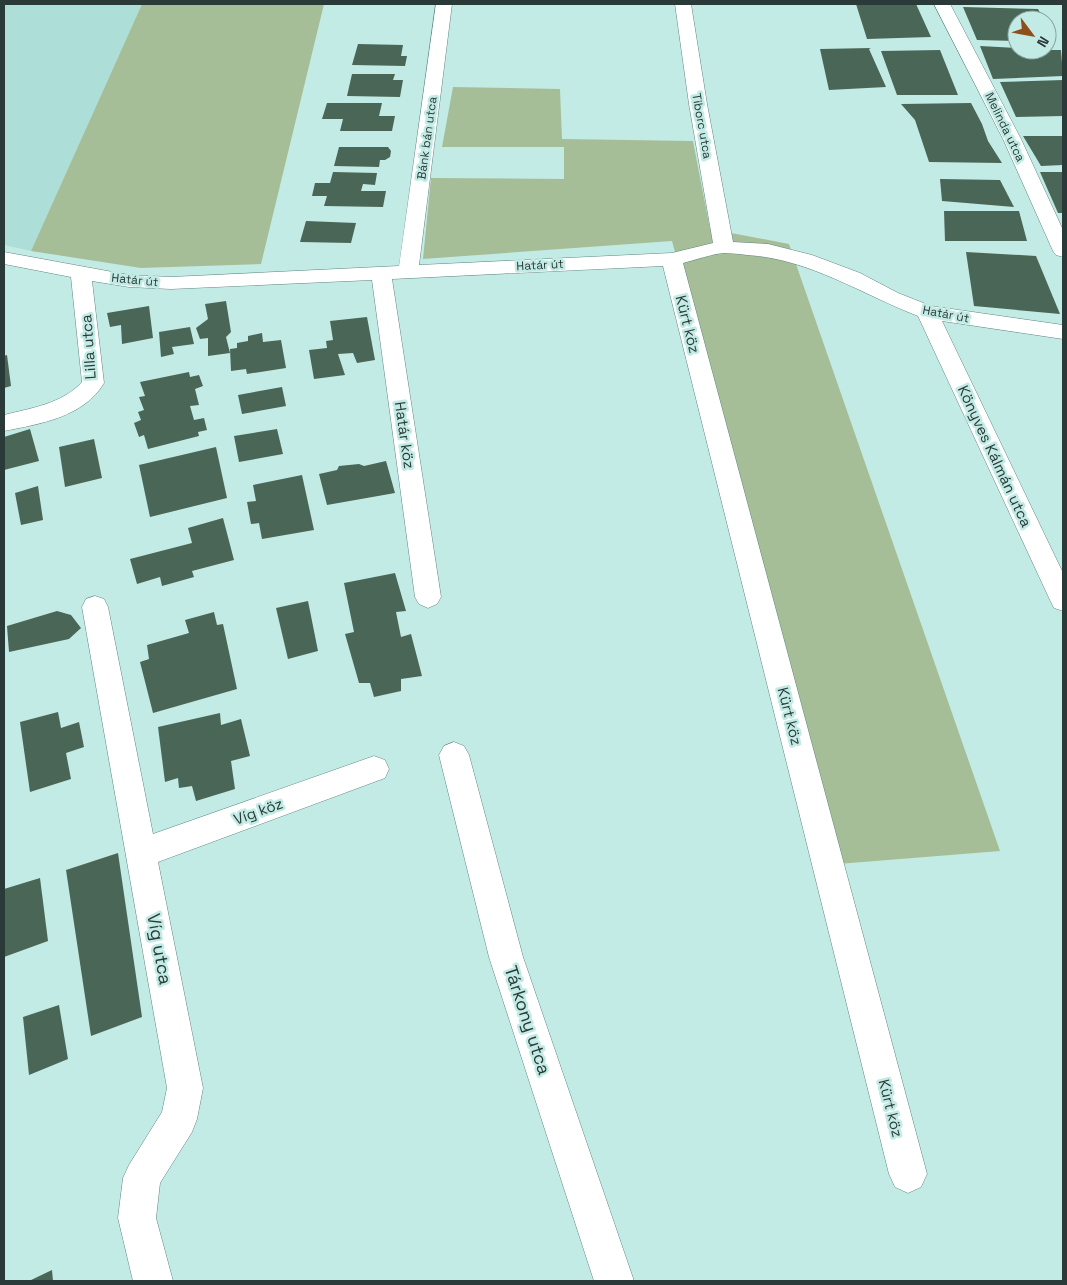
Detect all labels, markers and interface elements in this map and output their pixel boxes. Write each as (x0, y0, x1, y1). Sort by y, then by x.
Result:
north arrow (1007, 10, 1057, 60)
text: N (1033, 33, 1053, 51)
street label: Melinda utca (981, 90, 1029, 164)
street label: Tiborc utca (688, 92, 716, 160)
street label: Bánk bán utca (413, 95, 441, 180)
street label: Határ út (516, 256, 564, 274)
street label: Határ út (111, 270, 159, 290)
street label: Kürt köz (672, 293, 704, 355)
street label: Határ út (921, 302, 971, 326)
street label: Lilla utca (76, 313, 100, 380)
street label: Könyves Kálmán utca (954, 382, 1036, 530)
street label: Határ köz (391, 400, 419, 470)
street label: Kürt köz (774, 685, 806, 747)
street label: Víg köz (231, 793, 285, 829)
street label: Víg utca (142, 912, 178, 986)
street label: Tárkony utca (500, 963, 556, 1077)
street label: Kürt köz (875, 1077, 907, 1139)

